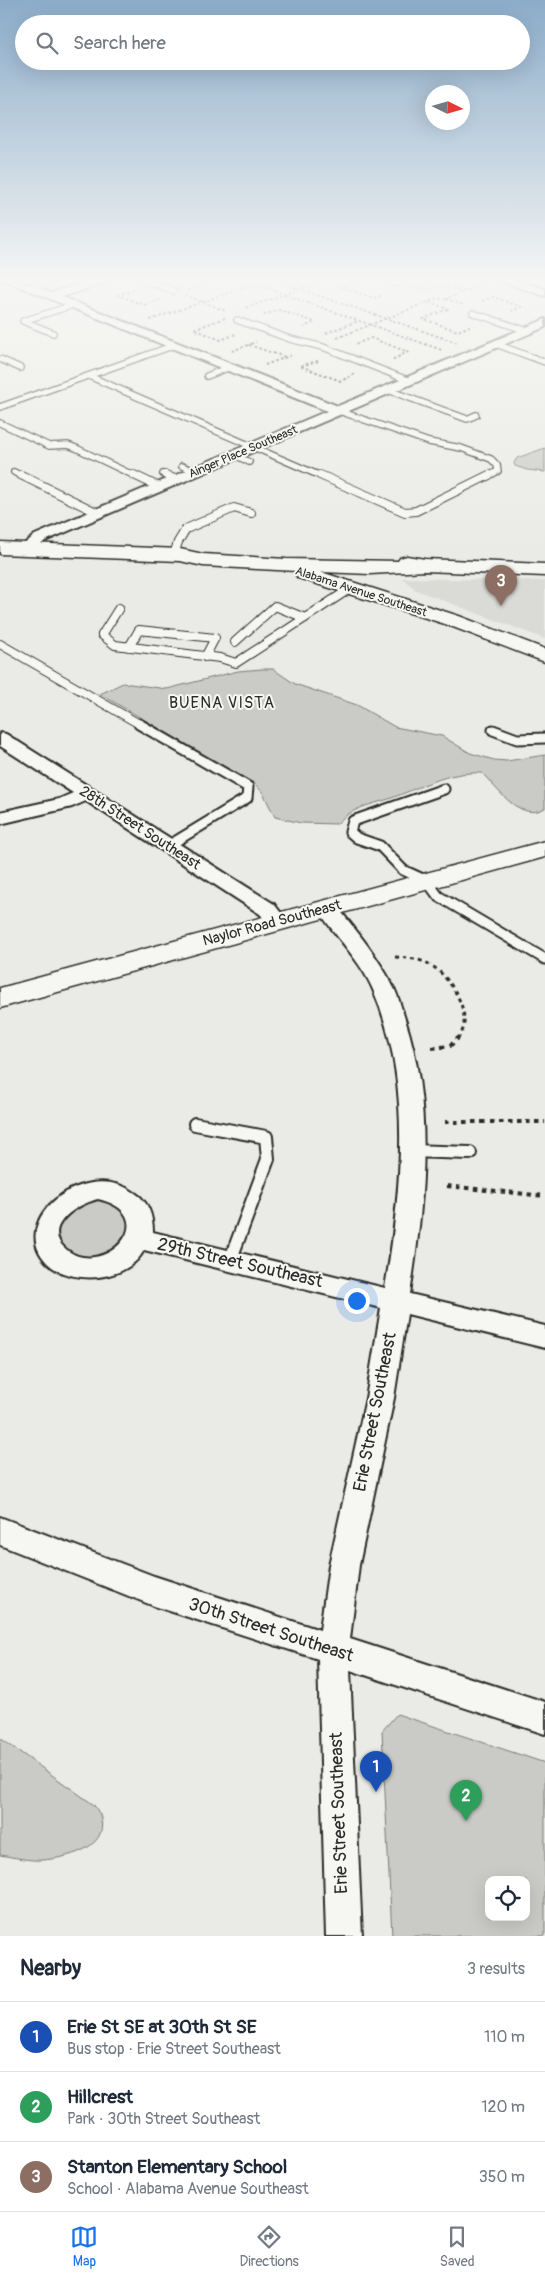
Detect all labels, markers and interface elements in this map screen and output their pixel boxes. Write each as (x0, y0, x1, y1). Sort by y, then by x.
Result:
search box (15, 15, 530, 70)
icon: search (33, 29, 61, 57)
text: Search here (73, 31, 166, 55)
north arrow (425, 85, 470, 130)
street label: Ainger Place Southeast (186, 422, 300, 482)
street label: Alabama Avenue Southeast (293, 564, 429, 620)
pin: 3 (485, 565, 517, 606)
district label: BUENA VISTA (169, 693, 275, 713)
street label: 28th Street Southeast (76, 782, 205, 875)
street label: Naylor Road Southeast (201, 895, 344, 951)
street label: 29th Street Southeast (155, 1233, 326, 1293)
your location (344, 1288, 370, 1314)
street label: Erie Street Southeast (348, 1330, 402, 1494)
street label: 30th Street Southeast (186, 1592, 357, 1668)
street label: Erie Street Southeast (325, 1731, 353, 1894)
pin: 1 (360, 1751, 392, 1792)
pin: 2 (450, 1780, 482, 1821)
map controls (485, 1876, 530, 1921)
button: locate (485, 1876, 530, 1921)
text: Nearby (20, 1955, 81, 1982)
text: 3 results (467, 1959, 525, 1979)
text: Erie St SE at 30th St SE (67, 2015, 257, 2039)
text: 1 (33, 2027, 39, 2047)
text: 110 m (484, 2027, 525, 2047)
text: Bus stop · Erie Street Southeast (67, 2039, 281, 2059)
text: Hillcrest (67, 2085, 133, 2109)
text: 2 (32, 2097, 40, 2117)
text: 120 m (481, 2097, 525, 2117)
text: Park · 30th Street Southeast (67, 2109, 260, 2129)
text: Stanton Elementary School (67, 2155, 287, 2179)
text: 3 (32, 2167, 40, 2187)
text: 350 m (479, 2167, 525, 2187)
text: School · Alabama Avenue Southeast (67, 2179, 309, 2199)
tab: Map (70, 2223, 98, 2270)
tab: Directions (239, 2223, 299, 2270)
tab: Saved (440, 2223, 475, 2270)

